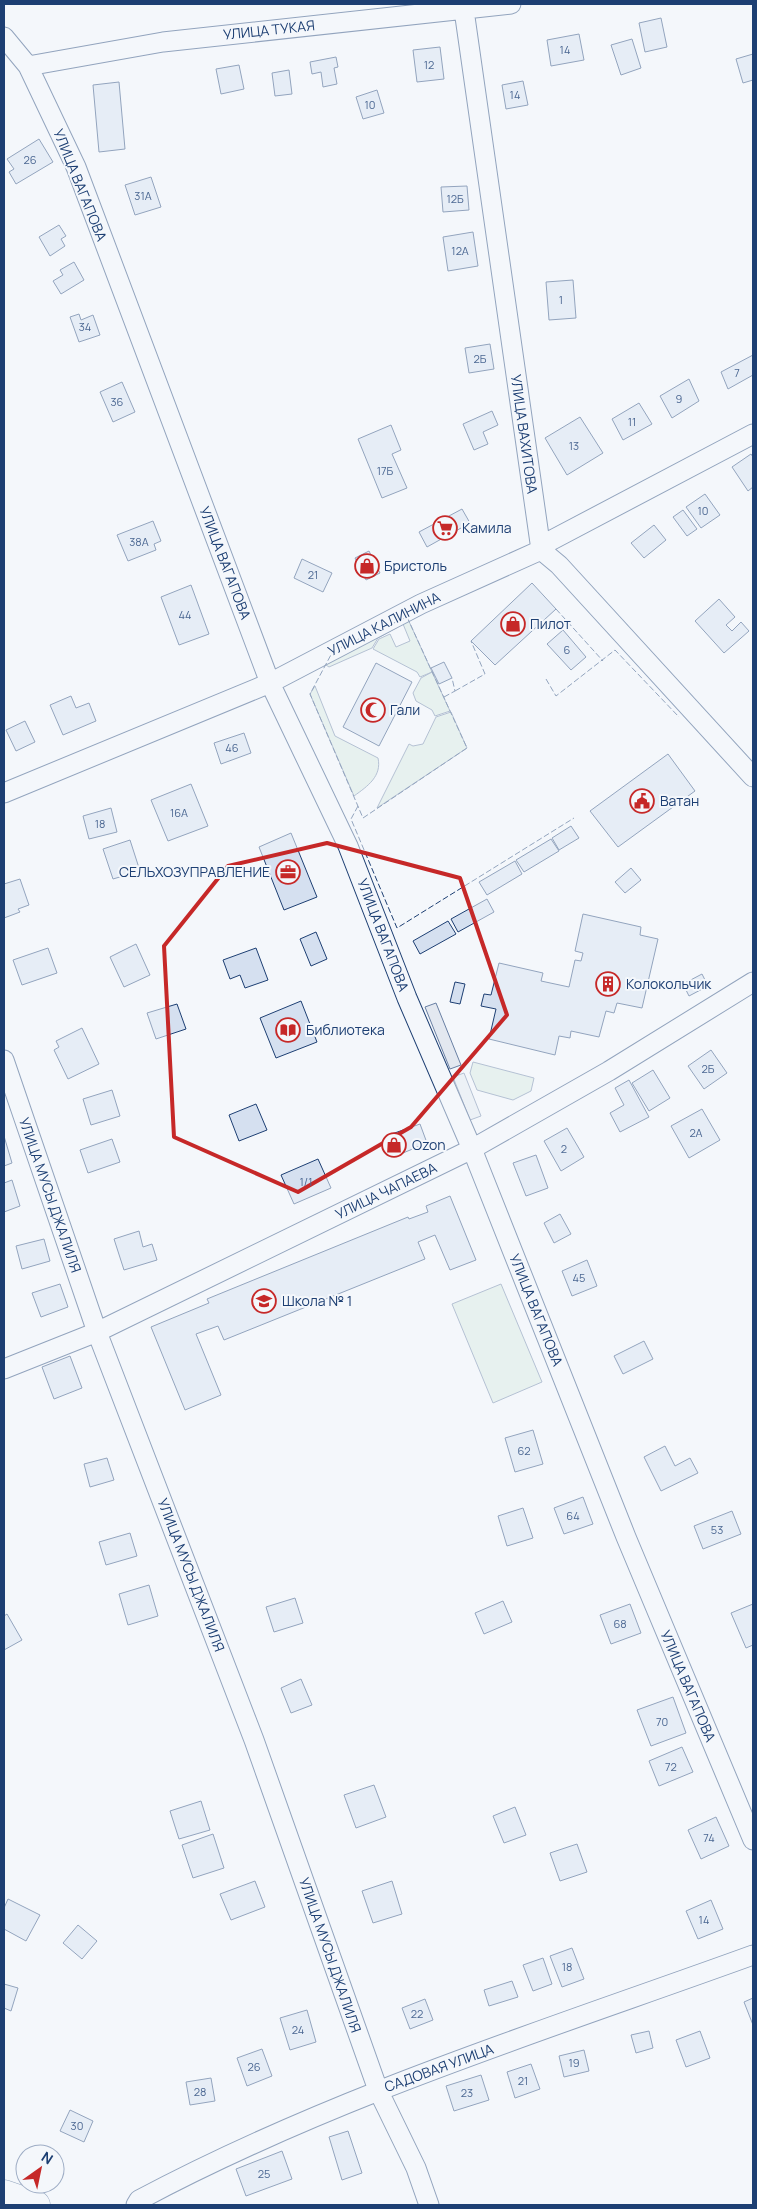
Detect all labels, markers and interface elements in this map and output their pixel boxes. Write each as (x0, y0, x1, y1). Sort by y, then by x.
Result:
street label: УЛИЦА ТУКАЯ (222, 15, 316, 44)
house number: 14 (560, 42, 570, 57)
house number: 12 (424, 57, 434, 72)
house number: 14 (510, 87, 520, 102)
house number: 10 (364, 97, 376, 112)
street label: УЛИЦА ВАГАПОВА (49, 126, 112, 244)
house number: 26 (23, 152, 37, 167)
house number: 31А (134, 188, 152, 203)
house number: 12Б (446, 191, 464, 206)
house number: 12А (451, 243, 469, 258)
house number: 1 (559, 292, 563, 307)
house number: 34 (79, 319, 91, 334)
house number: 2Б (474, 351, 487, 366)
house number: 7 (734, 365, 740, 380)
street label: УЛИЦА ВАХИТОВА (507, 373, 542, 495)
house number: 9 (676, 391, 683, 406)
house number: 36 (111, 394, 124, 409)
house number: 11 (628, 414, 636, 429)
house number: 13 (569, 438, 579, 453)
house number: 17Б (377, 463, 394, 478)
house number: 10 (697, 503, 709, 518)
street label: УЛИЦА ВАГАПОВА (195, 504, 256, 622)
supermarket icon: Камила (432, 515, 458, 541)
place label: Камила (462, 518, 512, 537)
house number: 38А (129, 534, 149, 549)
shop icon: Бристоль (354, 553, 380, 579)
place label: Бристоль (384, 556, 447, 575)
house number: 21 (308, 567, 318, 582)
street label: УЛИЦА КАЛИНИНА (324, 587, 443, 660)
house number: 44 (178, 607, 192, 622)
shop icon: Пилот (500, 611, 526, 637)
place label: Пилот (530, 614, 571, 633)
house number: 6 (564, 642, 571, 657)
mosque icon: Гали (360, 697, 386, 723)
place label: Гали (390, 700, 420, 719)
house number: 46 (225, 740, 239, 755)
public building icon: Ватан (629, 788, 655, 814)
place label: Ватан (660, 791, 699, 810)
house number: 16А (170, 805, 188, 820)
house number: 18 (95, 816, 105, 831)
office icon: СЕЛЬХОЗУПРАВЛЕНИЕ (275, 859, 301, 885)
place label: СЕЛЬХОЗУПРАВЛЕНИЕ (119, 862, 270, 881)
street label: УЛИЦА ВАГАПОВА (353, 876, 414, 994)
building icon: Колокольчик (595, 971, 621, 997)
place label: Колокольчик (626, 974, 712, 993)
library icon: Библиотека (275, 1017, 301, 1043)
place label: Библиотека (306, 1020, 385, 1039)
house number: 2Б (702, 1061, 715, 1076)
street label: УЛИЦА МУСЫ ДЖАЛИЛЯ (15, 1115, 86, 1275)
house number: 2А (689, 1125, 703, 1140)
shop icon: Ozon (381, 1132, 407, 1158)
place label: Ozon (412, 1135, 446, 1154)
house number: 2 (561, 1141, 567, 1156)
street label: УЛИЦА ЧАПАЕВА (332, 1158, 440, 1223)
house number: 1/1 (300, 1174, 312, 1189)
street label: УЛИЦА ВАГАПОВА (505, 1251, 568, 1369)
house number: 45 (573, 1270, 585, 1285)
school or university icon: Школа № 1 (251, 1288, 277, 1314)
place label: Школа № 1 (282, 1291, 352, 1310)
house number: 62 (517, 1443, 531, 1458)
street label: УЛИЦА МУСЫ ДЖАЛИЛЯ (153, 1495, 230, 1654)
house number: 64 (566, 1508, 580, 1523)
house number: 53 (711, 1522, 723, 1537)
house number: 68 (613, 1616, 627, 1631)
street label: УЛИЦА ВАГАПОВА (656, 1627, 721, 1745)
house number: 70 (656, 1714, 668, 1729)
house number: 72 (665, 1759, 677, 1774)
house number: 74 (703, 1830, 715, 1845)
street label: УЛИЦА МУСЫ ДЖАЛИЛЯ (295, 1875, 366, 2035)
house number: 14 (699, 1912, 709, 1927)
house number: 18 (562, 1959, 572, 1974)
house number: 22 (411, 2006, 423, 2021)
house number: 24 (292, 2022, 304, 2037)
street label: САДОВАЯ УЛИЦА (382, 2039, 496, 2096)
house number: 19 (568, 2055, 580, 2070)
house number: 26 (247, 2059, 261, 2074)
house number: 21 (518, 2073, 528, 2088)
house number: 28 (194, 2084, 206, 2099)
house number: 23 (461, 2085, 473, 2100)
house number: 30 (71, 2118, 83, 2133)
north arrow (15, 2144, 65, 2194)
text: N (38, 2147, 57, 2168)
house number: 25 (258, 2166, 270, 2181)

